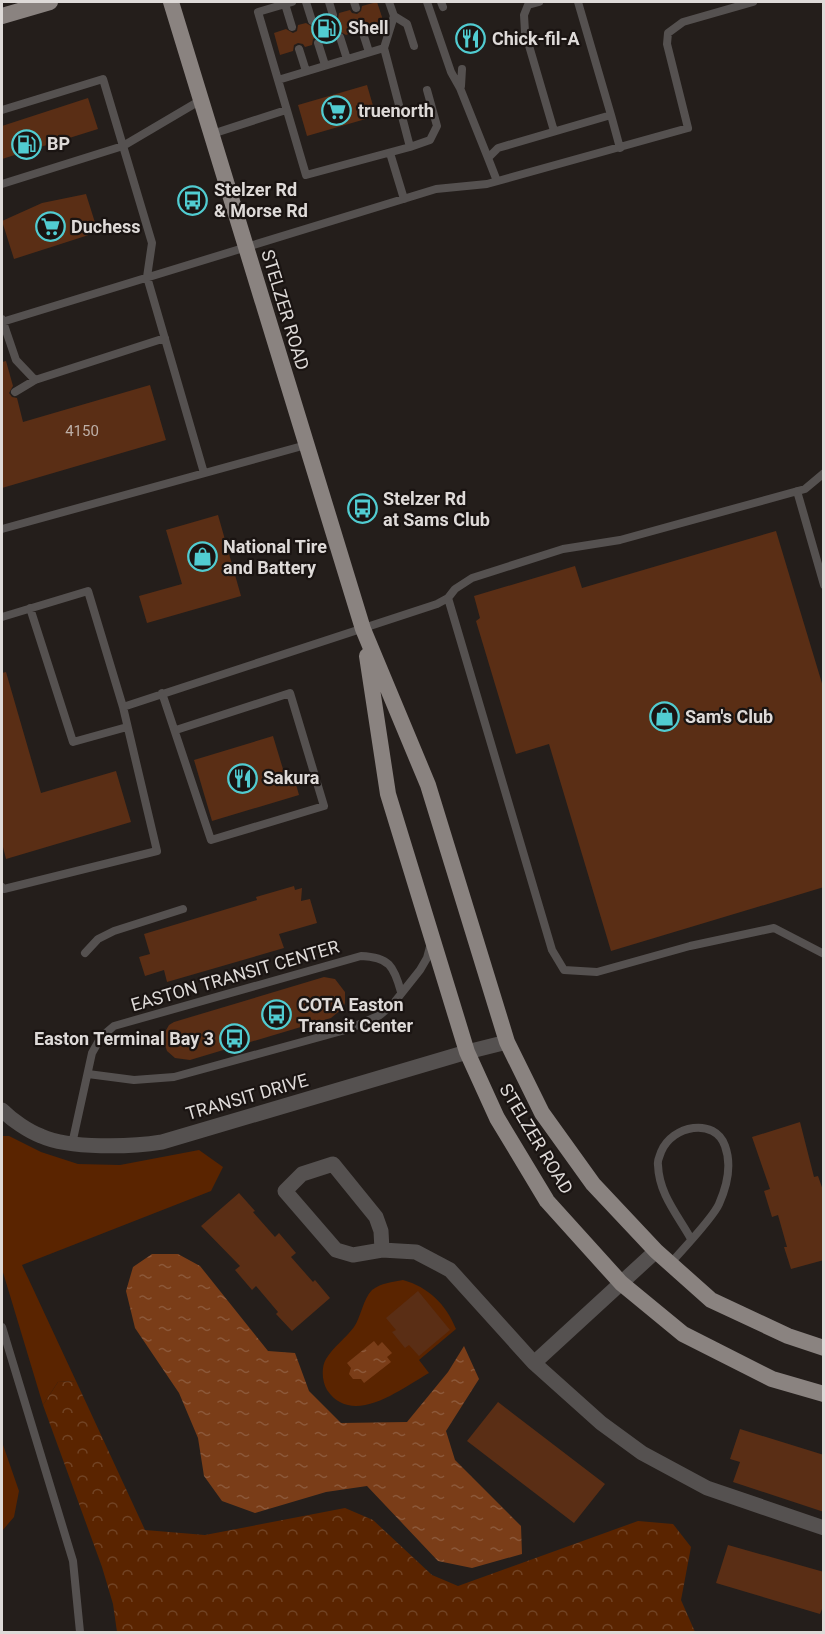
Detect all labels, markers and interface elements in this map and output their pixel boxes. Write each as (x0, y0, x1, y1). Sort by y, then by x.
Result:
fuel station icon: Shell (311, 12, 343, 44)
place label: Shell (348, 17, 388, 38)
restaurant icon: Chick-fil-A (455, 23, 487, 55)
place label: Chick-fil-A (492, 28, 581, 49)
supermarket icon: truenorth (321, 95, 353, 127)
place label: truenorth (358, 100, 434, 121)
fuel station icon: BP (10, 128, 42, 160)
place label: BP (47, 133, 70, 154)
place label: Stelzer Rd & Morse Rd (214, 179, 308, 221)
bus stop icon: Stelzer Rd & Morse Rd (177, 184, 209, 216)
supermarket icon: Duchess (34, 211, 66, 243)
place label: Duchess (71, 216, 140, 237)
street label: STELZER ROAD (257, 247, 314, 373)
house number: 4150 (65, 422, 99, 440)
place label: Stelzer Rd at Sams Club (383, 488, 490, 530)
bus stop icon: Stelzer Rd at Sams Club (346, 493, 378, 525)
place label: National Tire and Battery (223, 536, 327, 578)
shop icon: National Tire and Battery (186, 541, 218, 573)
shop icon: Sam's Club (648, 701, 680, 733)
place label: Sam's Club (685, 706, 773, 727)
restaurant icon: Sakura (226, 762, 258, 794)
place label: Sakura (263, 767, 320, 788)
street label: EASTON TRANSIT CENTER (128, 936, 341, 1015)
place label: COTA Easton Transit Center (298, 994, 414, 1036)
bus stop icon: COTA Easton Transit Center (261, 999, 293, 1031)
bus stop icon: Easton Terminal Bay 3 (219, 1023, 251, 1055)
place label: Easton Terminal Bay 3 (34, 1028, 214, 1049)
street label: TRANSIT DRIVE (183, 1069, 310, 1124)
street label: STELZER ROAD (495, 1080, 578, 1198)

